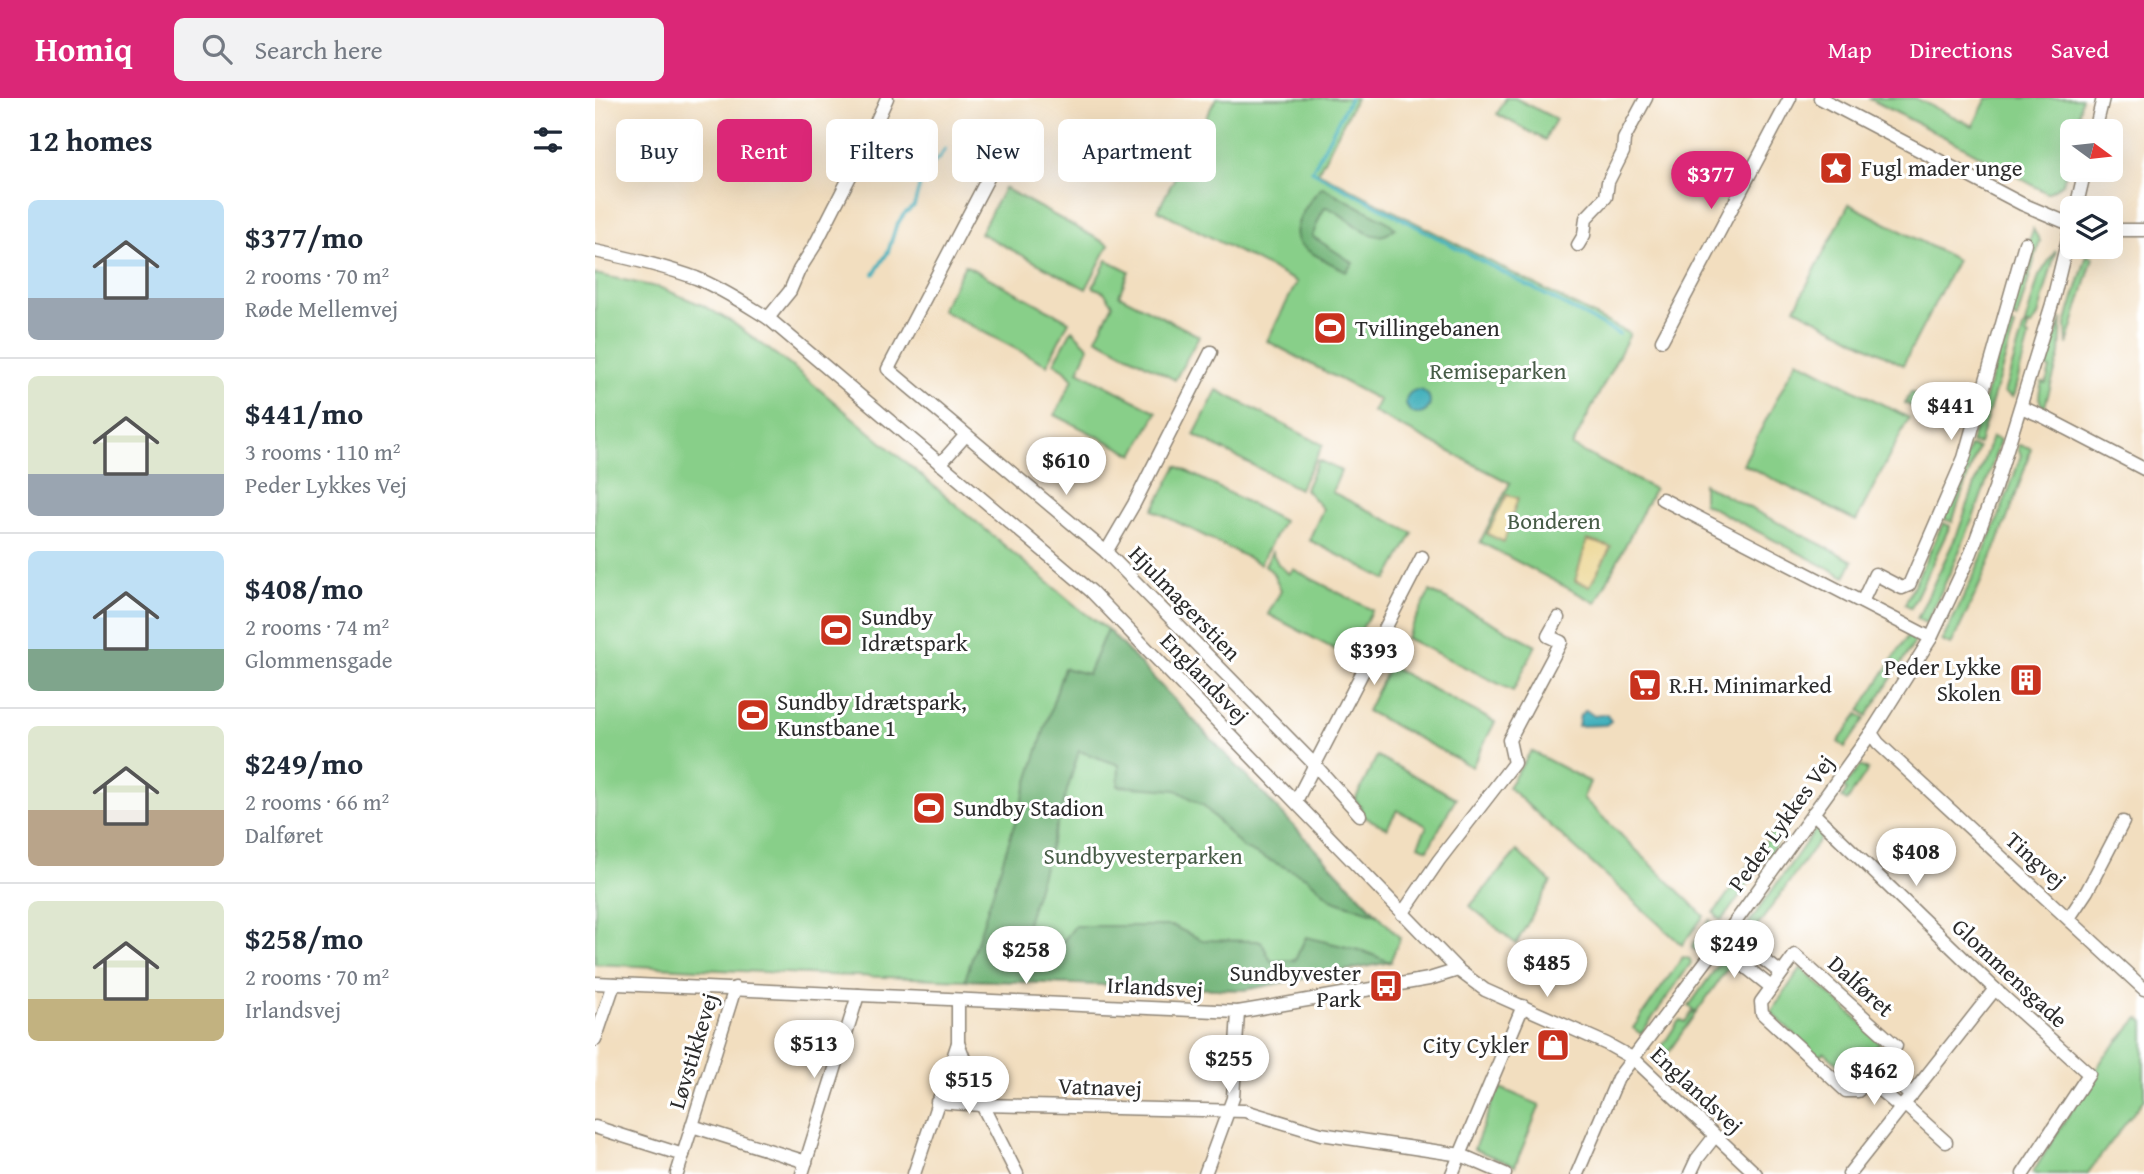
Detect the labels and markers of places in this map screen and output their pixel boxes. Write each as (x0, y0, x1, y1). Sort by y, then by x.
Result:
place icon: Fugl mader unge (1817, 149, 1855, 187)
place label: Fugl mader unge (1861, 151, 2023, 184)
pin: $377 (1670, 152, 1752, 211)
sports icon: Tvillingebanen (1311, 309, 1349, 347)
place label: Tvillingebanen (1355, 311, 1500, 344)
pin: $441 (1910, 382, 1992, 442)
pin: $610 (1025, 438, 1107, 497)
place label: Sundby Idrætspark (861, 600, 968, 659)
sports icon: Sundby Idrætspark (817, 611, 855, 649)
pin: $393 (1333, 628, 1415, 687)
place label: Peder Lykke Skolen (1884, 650, 2001, 709)
building icon: Peder Lykke Skolen (2007, 661, 2045, 699)
supermarket icon: R.H. Minimarked (1626, 666, 1664, 704)
place label: R.H. Minimarked (1669, 668, 1833, 701)
place label: Sundby Idrætspark, Kunstbane 1 (777, 685, 967, 744)
sports icon: Sundby Idrætspark, Kunstbane 1 (734, 696, 772, 734)
sports icon: Sundby Stadion (910, 789, 948, 827)
place label: Sundby Stadion (953, 791, 1104, 824)
pin: $408 (1875, 828, 1957, 888)
pin: $249 (1693, 920, 1775, 980)
pin: $258 (985, 926, 1067, 986)
pin: $485 (1506, 940, 1588, 999)
place label: Sundbyvester Park (1230, 956, 1362, 1015)
bus stop icon: Sundbyvester Park (1367, 967, 1405, 1005)
pin: $513 (773, 1020, 855, 1080)
shop icon: City Cykler (1534, 1026, 1572, 1064)
place label: City Cykler (1423, 1028, 1530, 1061)
pin: $255 (1188, 1035, 1270, 1095)
pin: $462 (1833, 1048, 1915, 1107)
pin: $515 (928, 1056, 1010, 1116)

